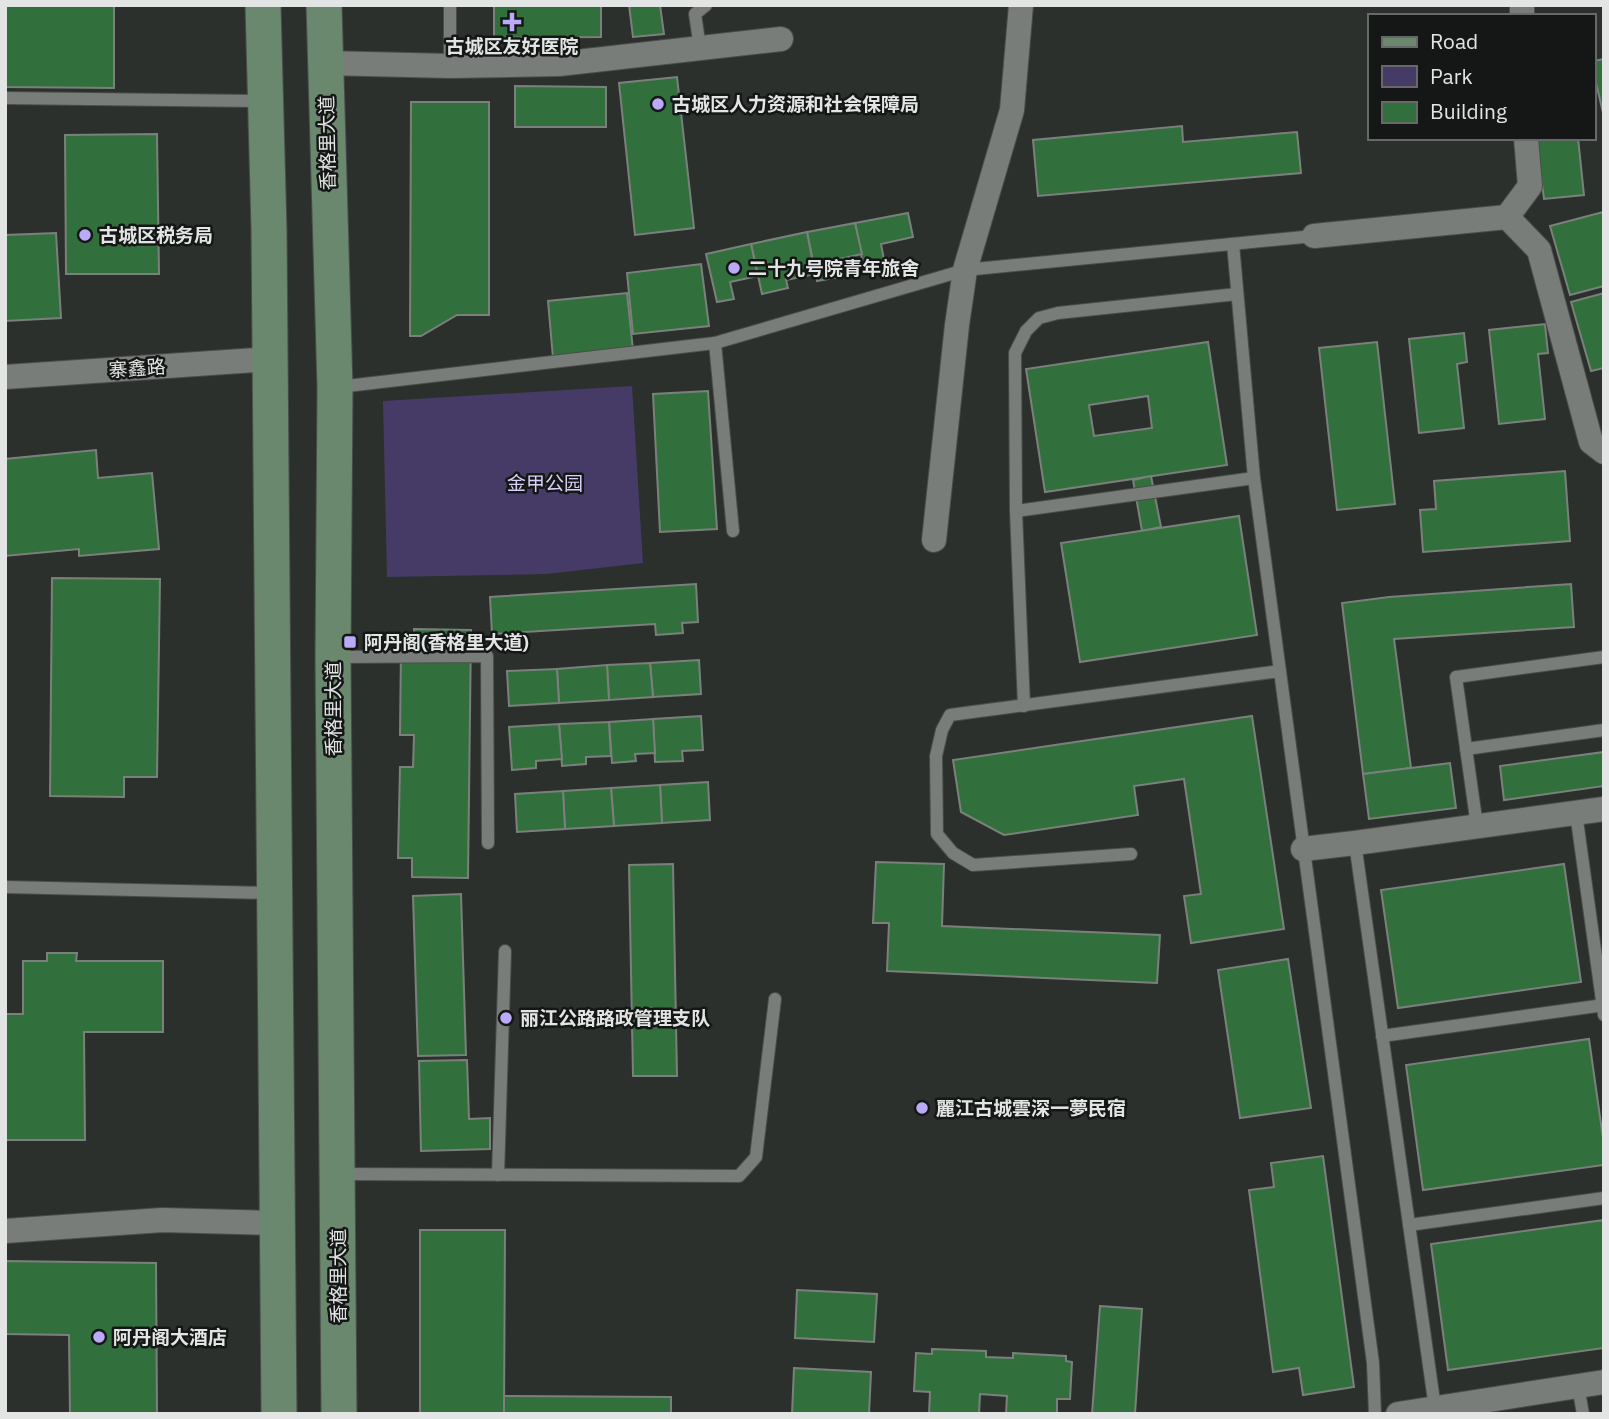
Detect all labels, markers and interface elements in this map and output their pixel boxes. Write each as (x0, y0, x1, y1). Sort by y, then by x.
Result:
marker: 古城区友好医院 (502, 12, 522, 32)
legend (1368, 14, 1595, 140)
text: Road (1430, 27, 1478, 55)
place label: 古城区友好医院 (445, 34, 579, 58)
text: Park (1430, 62, 1473, 90)
place label: 古城区人力资源和社会保障局 (672, 92, 919, 116)
street label: 香格里大道 (314, 95, 340, 191)
marker: 古城区人力资源和社会保障局 (650, 96, 666, 112)
text: Building (1430, 97, 1507, 125)
place label: 古城区税务局 (99, 223, 213, 247)
marker: 古城区税务局 (77, 227, 93, 243)
place label: 二十九号院青年旅舍 (748, 256, 919, 280)
marker: 二十九号院青年旅舍 (726, 260, 742, 276)
street label: 寨鑫路 (108, 354, 166, 382)
park label: 金甲公园 (507, 471, 583, 495)
place label: 阿丹阁(香格里大道) (364, 630, 529, 654)
marker: 阿丹阁(香格里大道) (342, 634, 358, 650)
street label: 香格里大道 (321, 661, 345, 757)
place label: 丽江公路路政管理支队 (520, 1006, 710, 1030)
marker: 丽江公路路政管理支队 (498, 1010, 514, 1026)
place label: 麗江古城雲深一夢民宿 (936, 1096, 1126, 1120)
marker: 麗江古城雲深一夢民宿 (914, 1100, 930, 1116)
street label: 香格里大道 (326, 1228, 350, 1324)
place label: 阿丹阁大酒店 (113, 1325, 227, 1349)
marker: 阿丹阁大酒店 (91, 1329, 107, 1345)

